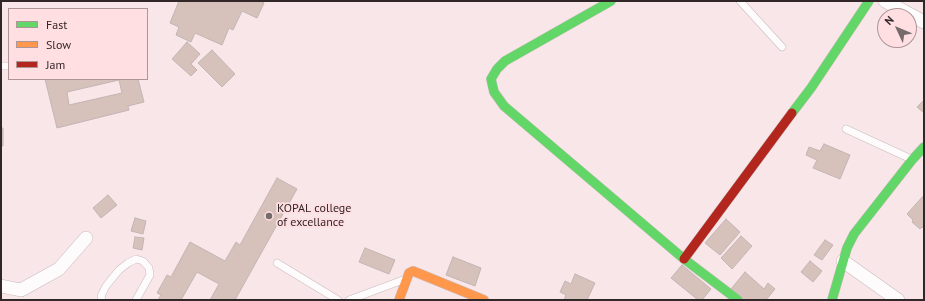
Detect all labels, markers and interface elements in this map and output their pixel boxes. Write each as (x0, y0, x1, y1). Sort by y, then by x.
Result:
legend (8, 8, 148, 80)
north arrow (877, 8, 917, 48)
text: N (882, 13, 897, 28)
text: Fast (46, 17, 67, 32)
text: Slow (46, 37, 71, 52)
text: Jam (46, 57, 65, 72)
place label: KOPAL college of excellance (277, 202, 351, 230)
marker: KOPAL college of excellance (264, 211, 274, 221)

